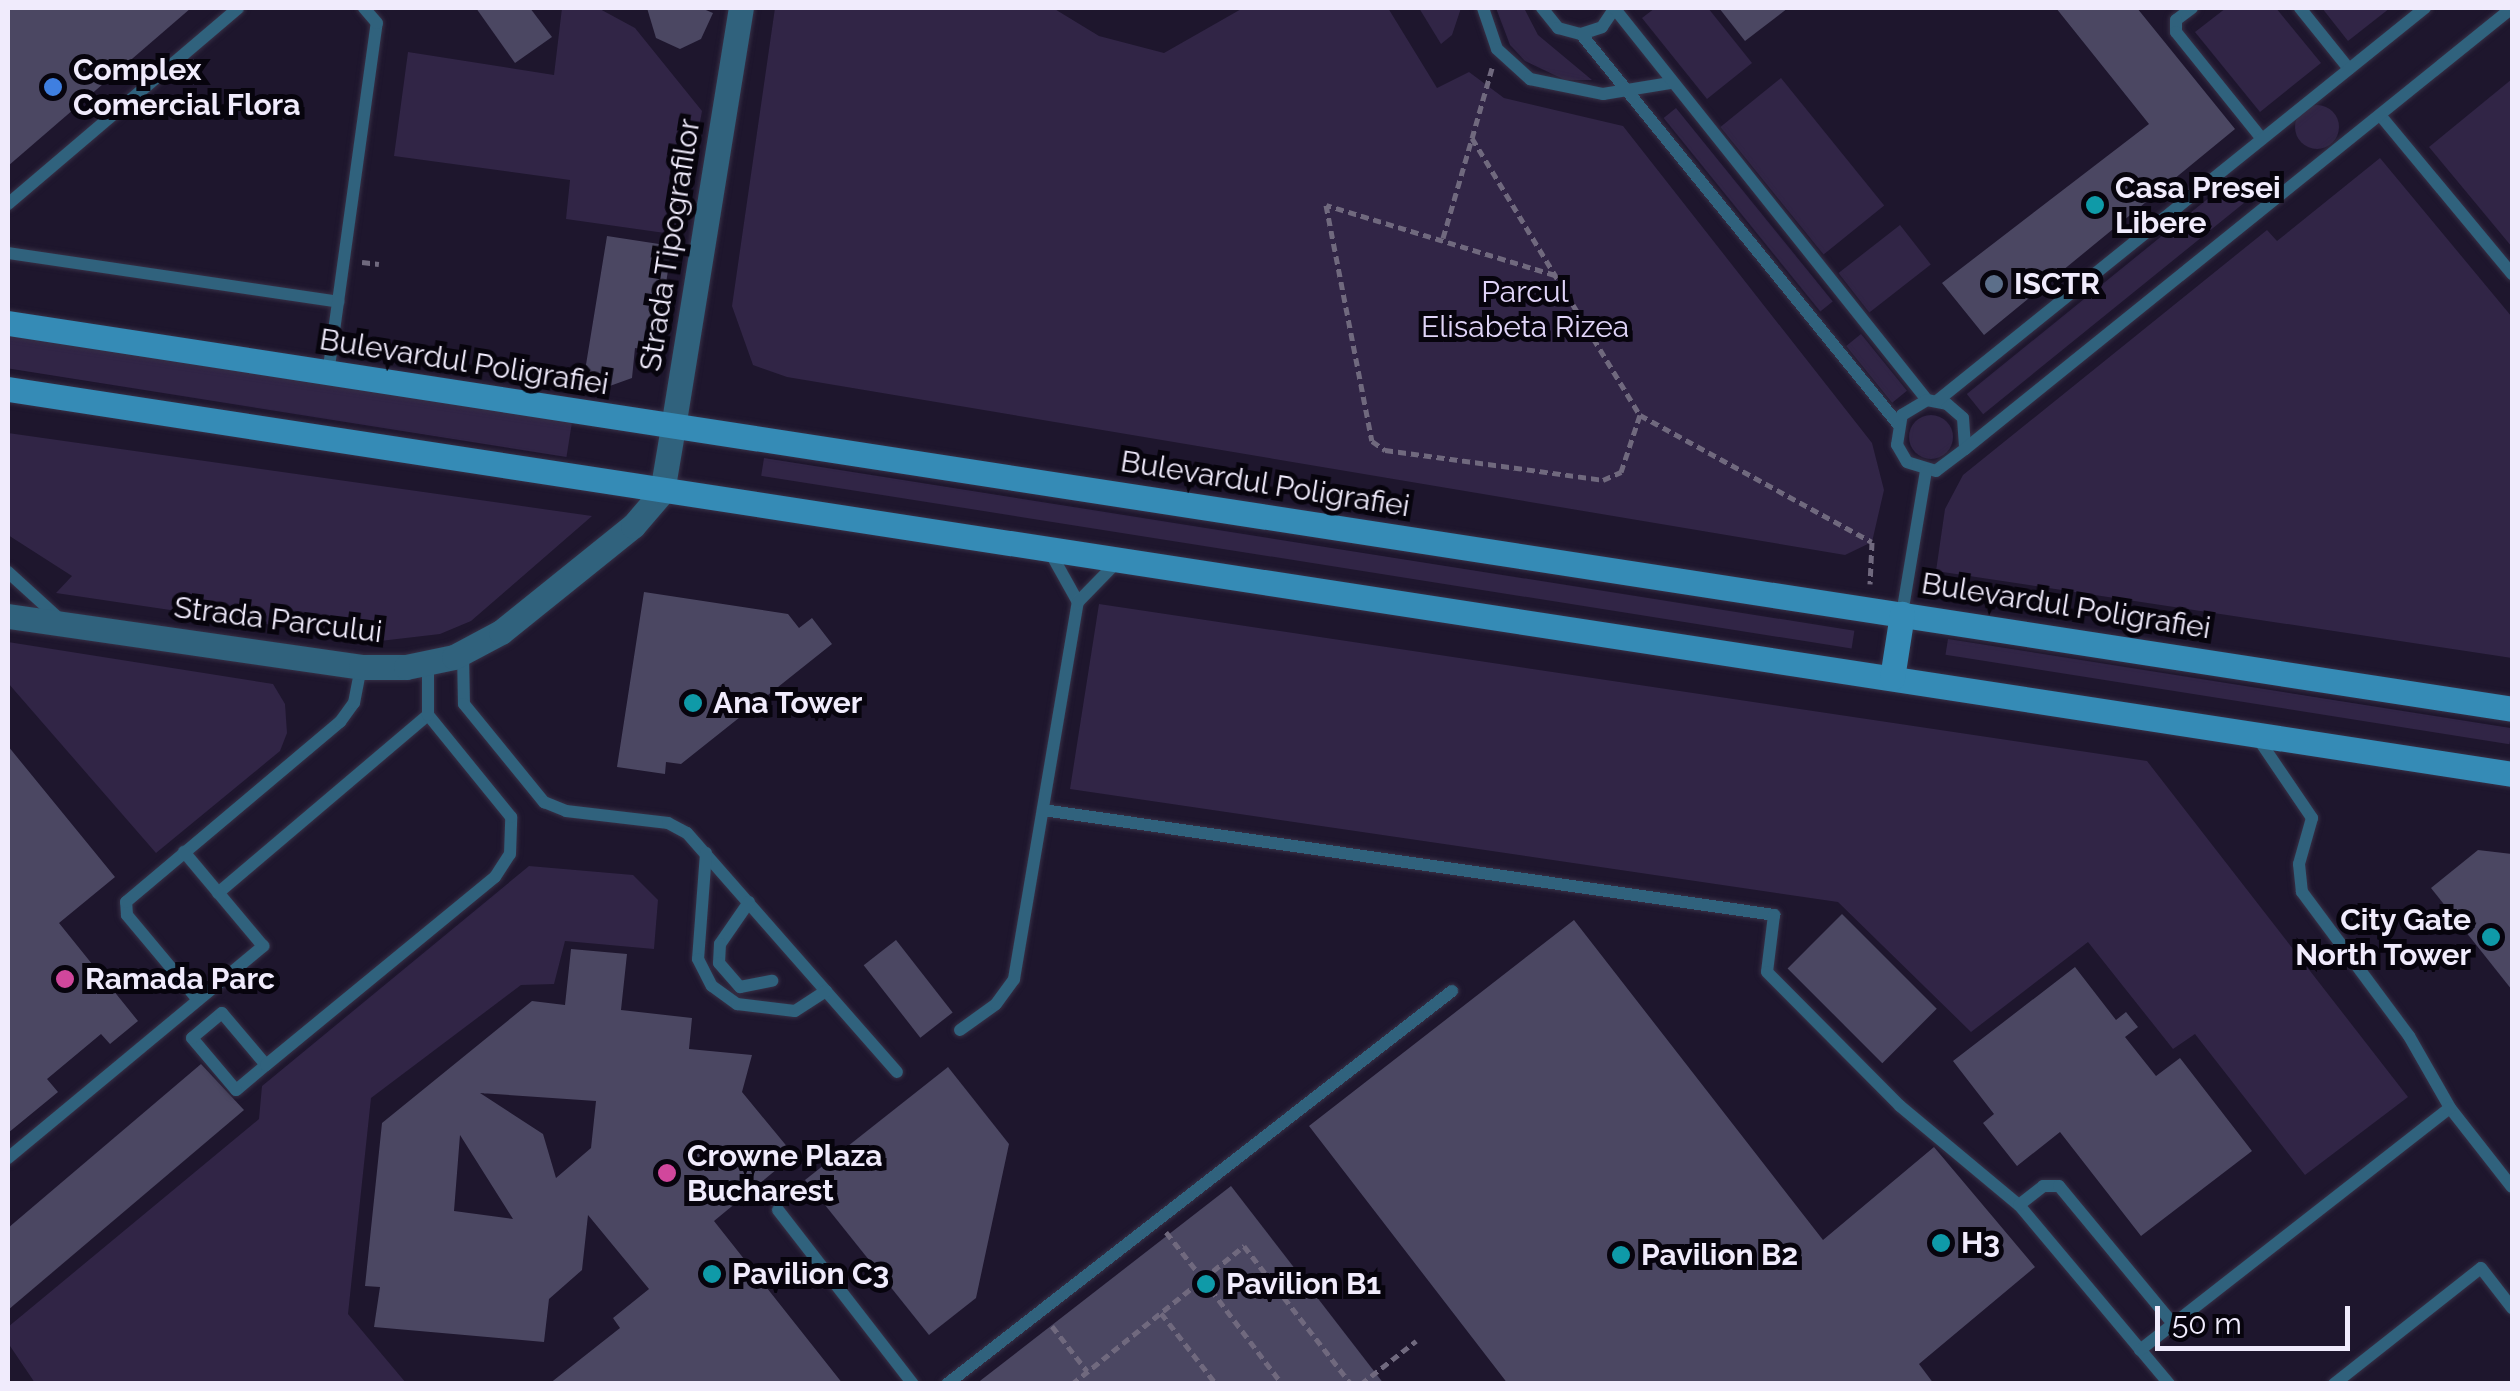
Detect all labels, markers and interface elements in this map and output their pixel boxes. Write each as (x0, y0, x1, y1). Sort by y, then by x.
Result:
place label: Complex Comercial Flora (73, 52, 301, 122)
marker: Complex Comercial Flora (42, 76, 64, 98)
street label: Strada Tipografilor (632, 116, 708, 374)
place label: Casa Presei Libere (2115, 170, 2281, 240)
marker: Casa Presei Libere (2084, 194, 2106, 216)
place label: ISCTR (2014, 266, 2100, 302)
marker: ISCTR (1983, 273, 2005, 295)
park label: Parcul Elisabeta Rizea (1421, 274, 1629, 344)
street label: Bulevardul Poligrafiei (317, 321, 611, 403)
street label: Bulevardul Poligrafiei (1118, 443, 1412, 525)
street label: Bulevardul Poligrafiei (1919, 565, 2213, 647)
street label: Strada Parcului (172, 589, 384, 651)
place label: Ana Tower (713, 685, 863, 721)
marker: Ana Tower (682, 692, 704, 714)
place label: City Gate North Tower (2294, 902, 2471, 972)
marker: City Gate North Tower (2480, 926, 2502, 948)
place label: Ramada Parc (85, 961, 275, 997)
marker: Ramada Parc (54, 968, 76, 990)
place label: Crowne Plaza Bucharest (687, 1138, 883, 1208)
marker: Crowne Plaza Bucharest (656, 1162, 678, 1184)
place label: H3 (1961, 1225, 2000, 1261)
marker: H3 (1930, 1232, 1952, 1254)
place label: Pavilion B2 (1641, 1237, 1798, 1273)
marker: Pavilion B2 (1610, 1244, 1632, 1266)
place label: Pavilion C3 (732, 1256, 889, 1292)
marker: Pavilion C3 (701, 1263, 723, 1285)
place label: Pavilion B1 (1226, 1266, 1381, 1302)
marker: Pavilion B1 (1195, 1273, 1217, 1295)
scale bar (2160, 1286, 2355, 1348)
text: 50 m (2172, 1306, 2242, 1341)

